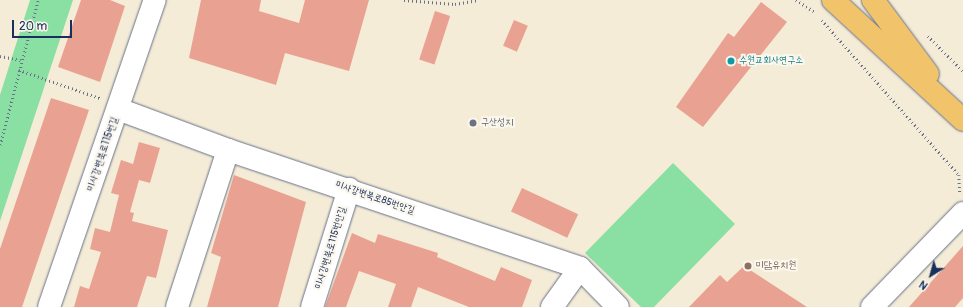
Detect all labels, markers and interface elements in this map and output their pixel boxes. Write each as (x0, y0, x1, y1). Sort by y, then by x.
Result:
scale bar (14, 12, 74, 38)
text: 20 m (19, 19, 47, 34)
place label: 수원교회사연구소 (739, 55, 803, 67)
marker: 수원교회사연구소 (726, 56, 736, 66)
street label: 미사강변북로115번길 (85, 115, 121, 193)
place label: 구산성지 (481, 117, 513, 129)
marker: 구산성지 (468, 118, 478, 128)
street label: 미사강변북로85번안길 (334, 179, 416, 217)
street label: 미사강변북로115번안길 (313, 205, 349, 291)
north arrow (911, 255, 951, 295)
place label: 미담유치원 (756, 260, 796, 272)
marker: 미담유치원 (743, 261, 753, 271)
text: N (917, 278, 930, 292)

